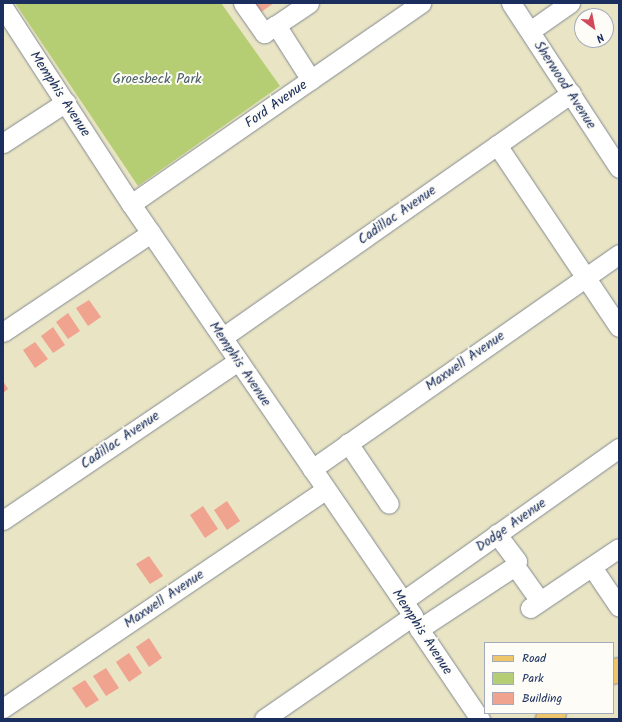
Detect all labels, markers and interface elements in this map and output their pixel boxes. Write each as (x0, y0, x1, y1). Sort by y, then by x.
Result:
north arrow (574, 8, 614, 48)
text: N (592, 28, 608, 47)
street label: Sherwood Avenue (530, 38, 600, 132)
street label: Memphis Avenue (26, 48, 94, 140)
park label: Groesbeck Park (112, 71, 202, 87)
street label: Ford Avenue (242, 76, 310, 132)
street label: Cadillac Avenue (355, 182, 439, 248)
street label: Memphis Avenue (205, 318, 275, 410)
street label: Maxwell Avenue (422, 327, 508, 395)
street label: Cadillac Avenue (77, 407, 163, 473)
street label: Dodge Avenue (473, 495, 549, 555)
street label: Maxwell Avenue (121, 566, 207, 632)
street label: Memphis Avenue (388, 586, 456, 678)
legend (484, 642, 614, 714)
text: Road (522, 649, 546, 668)
text: Park (522, 669, 544, 688)
text: Building (522, 689, 562, 708)

